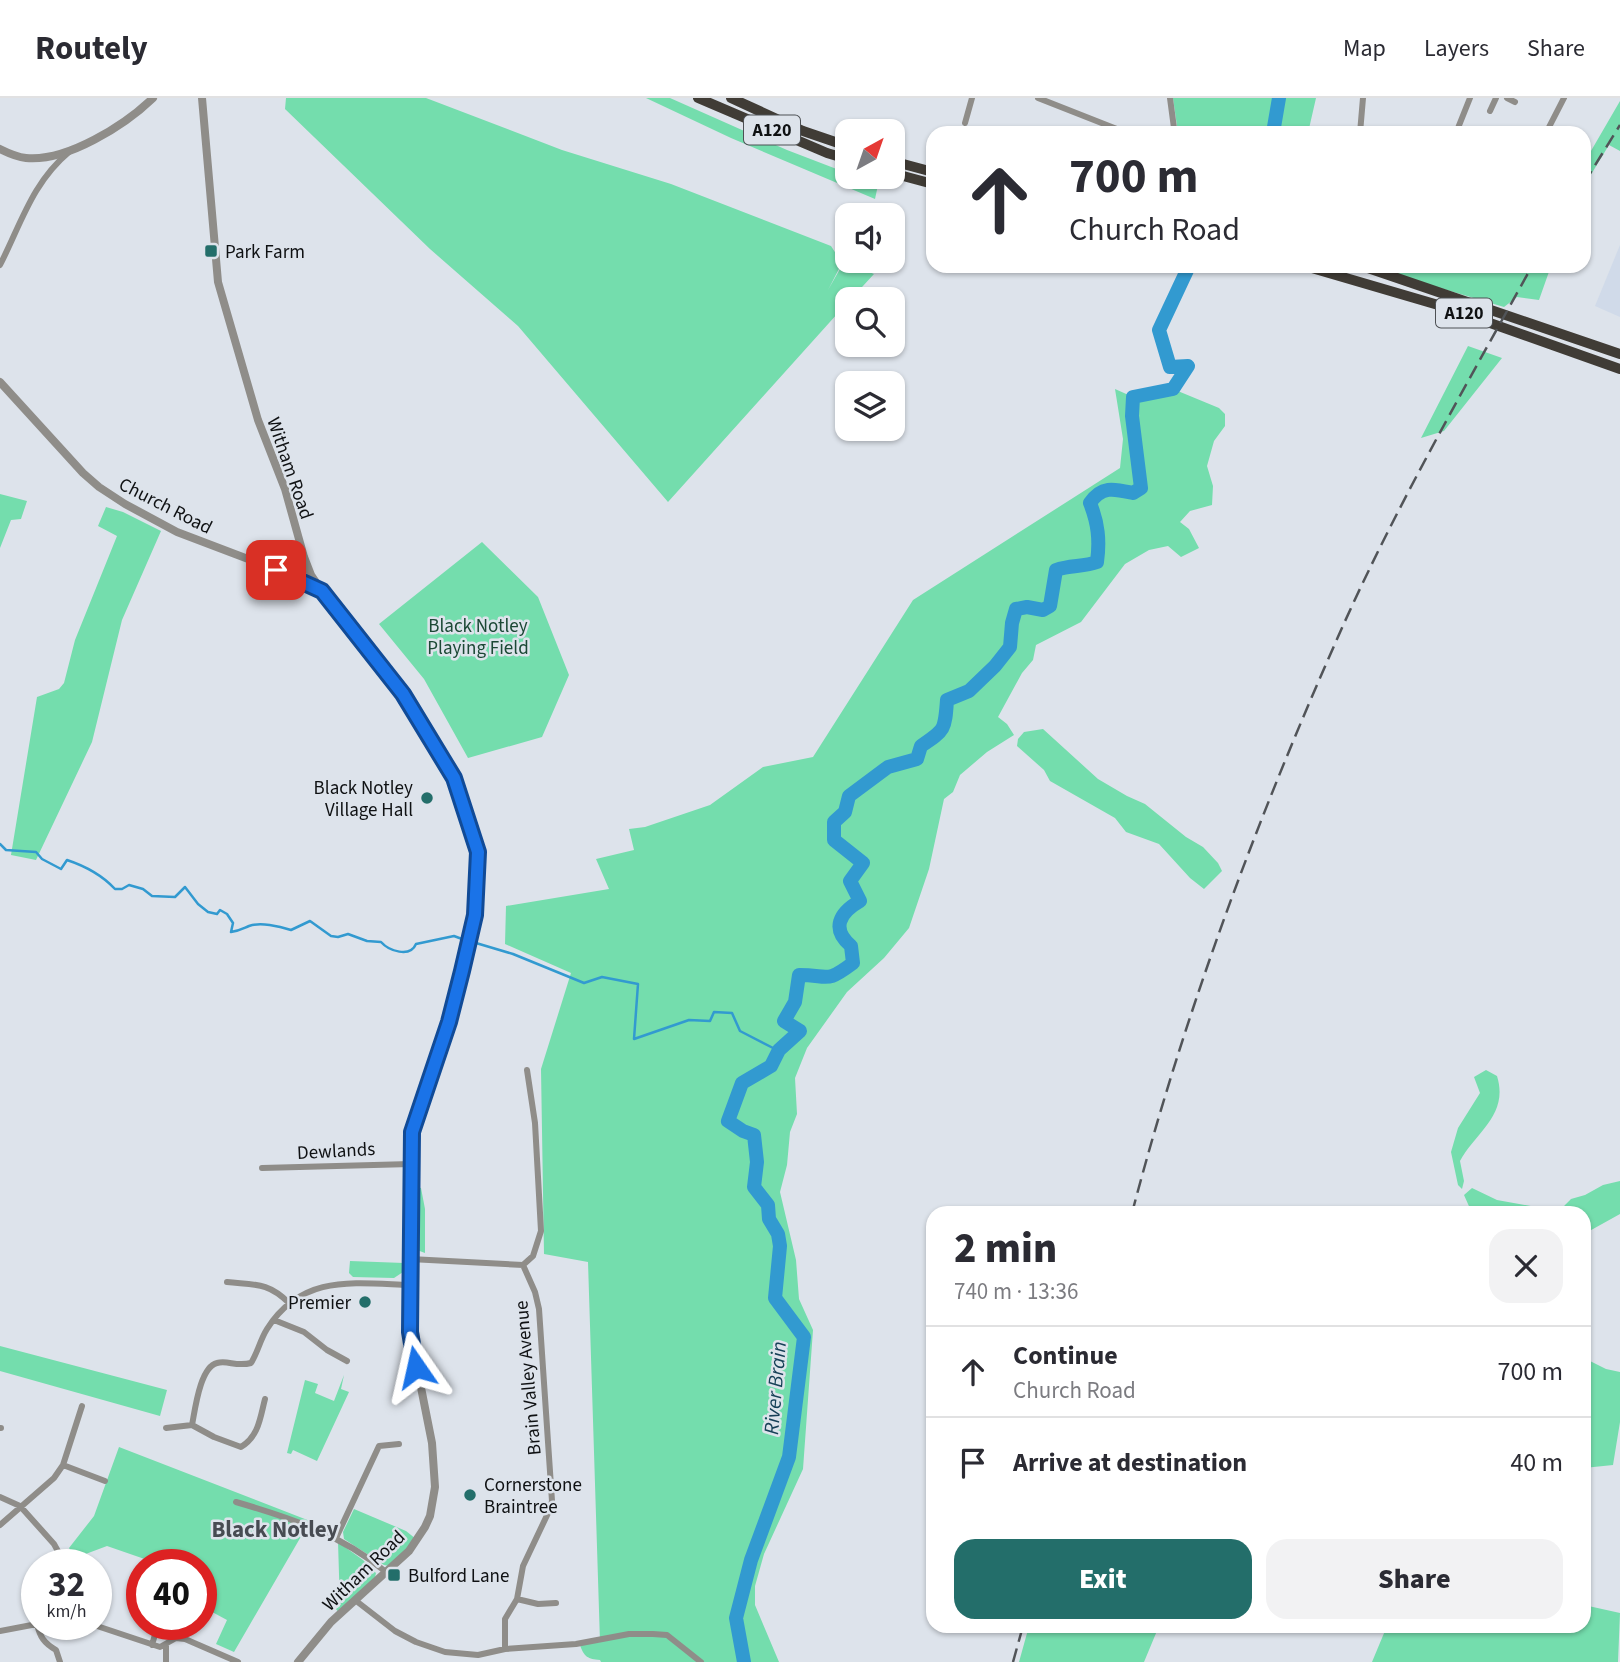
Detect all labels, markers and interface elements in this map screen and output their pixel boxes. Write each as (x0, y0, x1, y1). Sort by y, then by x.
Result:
text: Routely (35, 25, 148, 72)
text: Map (1343, 31, 1386, 66)
text: Layers (1424, 31, 1489, 66)
text: Share (1527, 31, 1585, 66)
road number: A120 (744, 115, 800, 144)
north arrow (835, 119, 905, 189)
map controls (835, 119, 905, 441)
text: 700 m (1069, 142, 1198, 212)
icon: ahead (954, 154, 1045, 245)
button: sound (835, 203, 905, 273)
text: Church Road (1069, 207, 1240, 253)
place label: Park Farm (225, 239, 305, 266)
marker: Park Farm (203, 243, 219, 259)
button: search (835, 287, 905, 357)
road number: A120 (1436, 298, 1492, 328)
button: layers (835, 371, 905, 441)
street label: Witham Road (260, 414, 320, 523)
street label: Church Road (114, 471, 217, 541)
pin (246, 540, 306, 600)
icon: arrive (257, 551, 295, 589)
park label: Black Notley Playing Field (427, 613, 529, 662)
place label: Black Notley Village Hall (314, 775, 413, 824)
marker: Black Notley Village Hall (419, 790, 435, 806)
street label: Dewlands (296, 1136, 376, 1167)
text: 2 min (954, 1219, 1057, 1279)
button: close (1489, 1229, 1563, 1303)
text: 740 m · 13:36 (954, 1275, 1078, 1308)
place label: Premier (288, 1290, 351, 1317)
marker: Premier (357, 1294, 373, 1310)
street label: Brain Valley Avenue (508, 1299, 549, 1456)
position arrow (379, 1330, 453, 1404)
text: Continue (1013, 1337, 1118, 1374)
water label: River Brain (756, 1340, 794, 1436)
icon: ahead (954, 1353, 992, 1391)
text: 700 m (1497, 1353, 1563, 1390)
text: Church Road (1013, 1374, 1136, 1407)
icon: arrive (954, 1444, 992, 1482)
text: Arrive at destination (1013, 1444, 1247, 1481)
text: 40 m (1510, 1444, 1563, 1481)
place label: Cornerstone Braintree (484, 1472, 582, 1521)
marker: Cornerstone Braintree (462, 1487, 478, 1503)
district label: Black Notley (211, 1513, 339, 1546)
street label: Witham Road (316, 1524, 412, 1618)
button: Exit (954, 1539, 1252, 1619)
button: Share (1266, 1539, 1563, 1619)
speed limit sign: 40 (126, 1549, 217, 1640)
text: 32 (48, 1560, 85, 1610)
place label: Bulford Lane (408, 1563, 509, 1590)
marker: Bulford Lane (386, 1567, 402, 1583)
text: km/h (47, 1599, 86, 1624)

